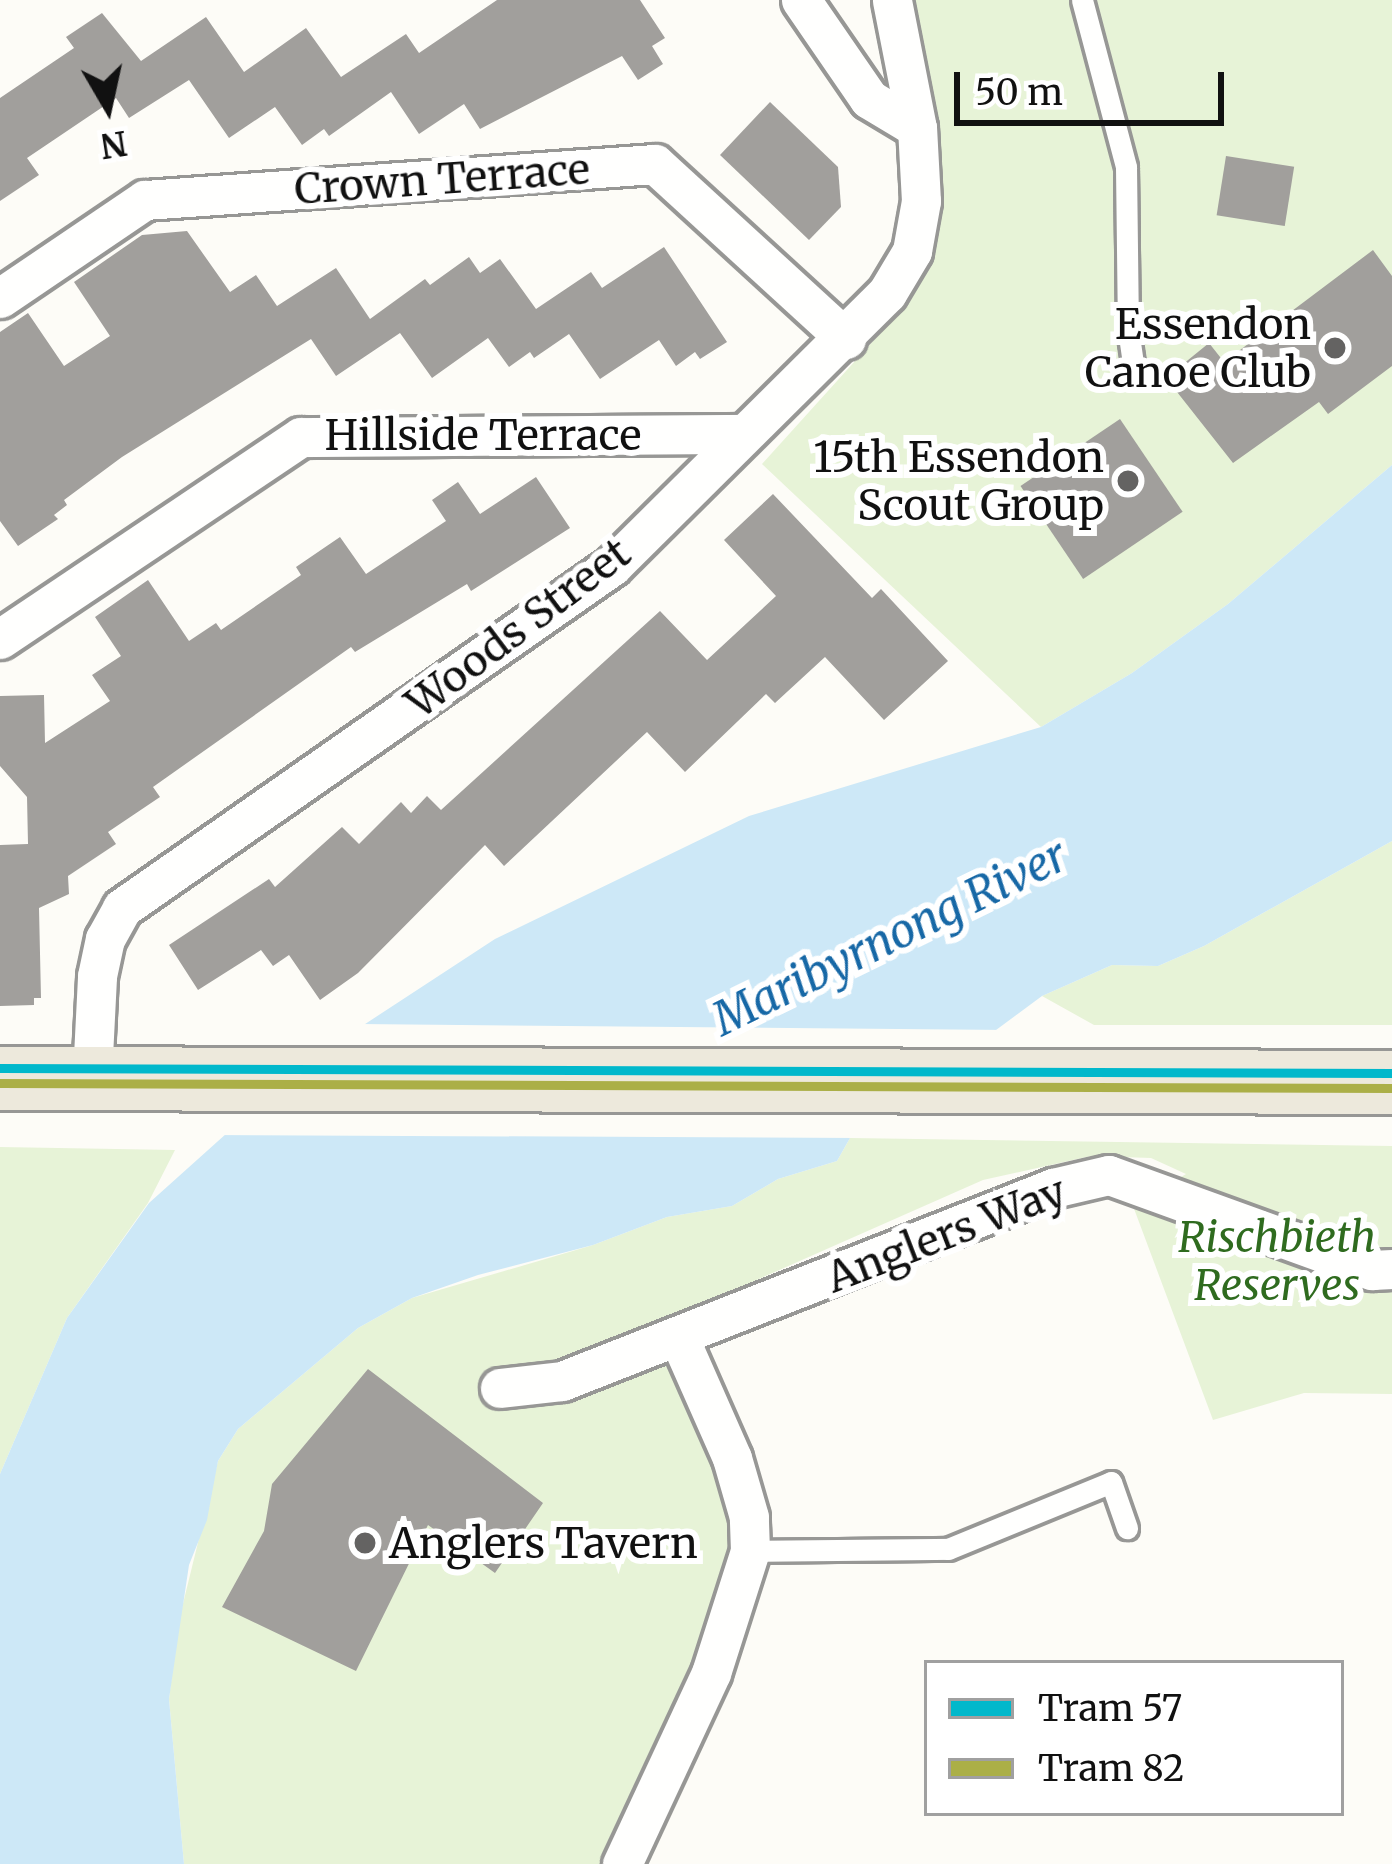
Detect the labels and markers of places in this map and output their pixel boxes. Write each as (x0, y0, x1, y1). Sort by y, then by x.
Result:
place label: Essendon Canoe Club (1085, 299, 1311, 398)
marker: Essendon Canoe Club (1322, 335, 1348, 361)
place label: 15th Essendon Scout Group (813, 432, 1104, 530)
marker: 15th Essendon Scout Group (1115, 468, 1141, 494)
place label: Anglers Tavern (389, 1518, 698, 1568)
marker: Anglers Tavern (352, 1530, 378, 1556)

